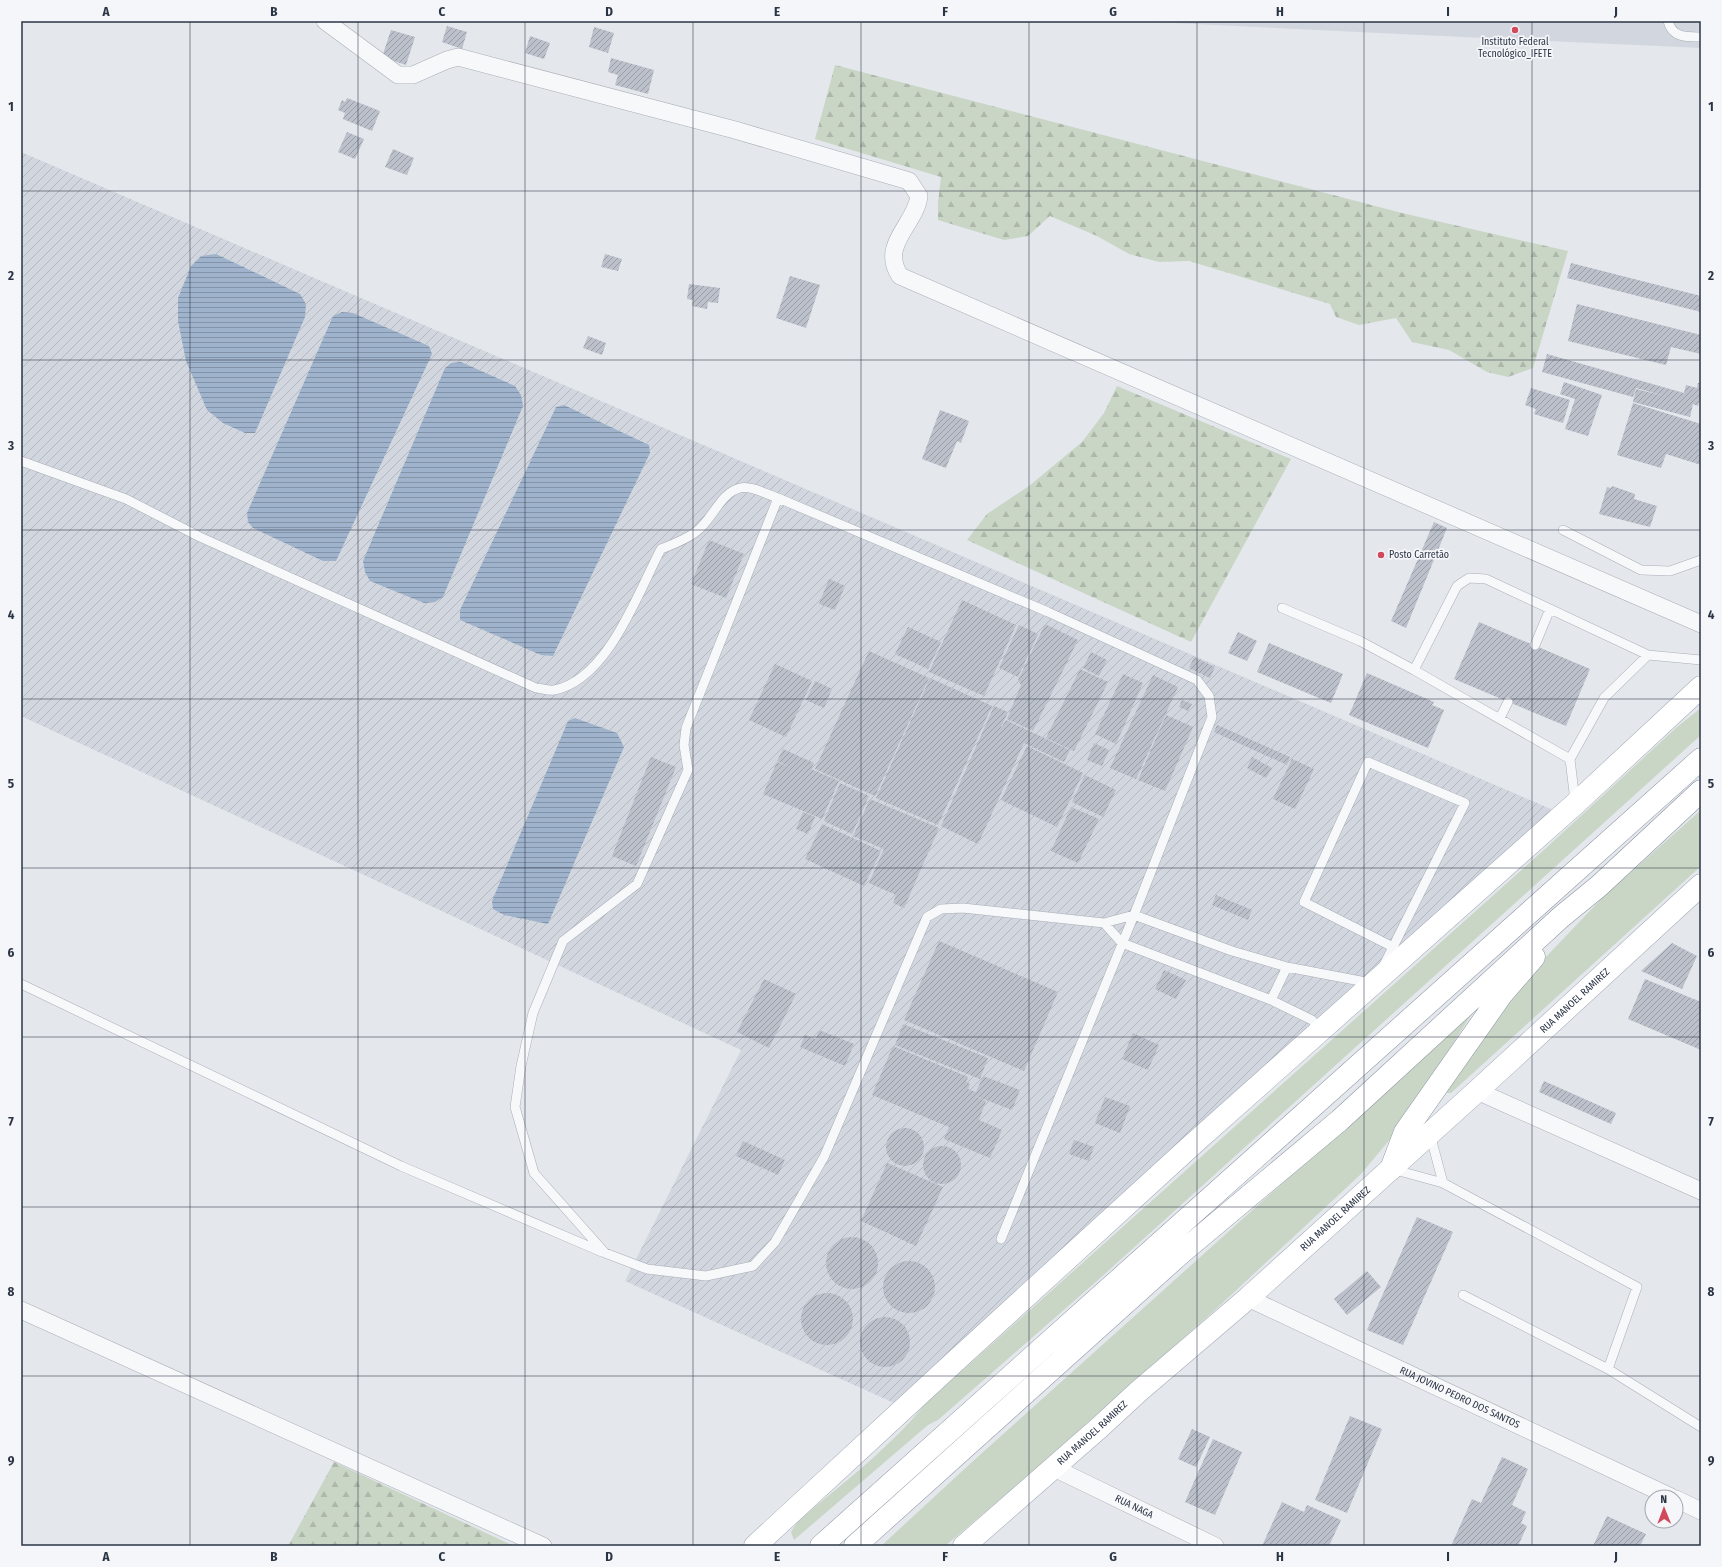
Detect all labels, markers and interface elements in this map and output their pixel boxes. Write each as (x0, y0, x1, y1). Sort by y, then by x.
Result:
text: A (101, 4, 110, 19)
text: B (270, 4, 278, 19)
text: C (439, 4, 446, 19)
text: D (605, 4, 613, 19)
text: E (774, 4, 780, 19)
text: F (942, 4, 948, 19)
text: G (1109, 4, 1117, 19)
text: H (1276, 4, 1284, 19)
text: I (1446, 4, 1450, 19)
text: J (1613, 4, 1618, 19)
marker: Instituto Federal Tecnológico_IFETE (1510, 25, 1520, 35)
place label: Instituto Federal Tecnológico_IFETE (1478, 36, 1552, 60)
text: 1 (8, 99, 14, 114)
text: 1 (1708, 99, 1714, 114)
text: 2 (7, 268, 14, 283)
text: 2 (1707, 268, 1714, 283)
text: 3 (7, 438, 14, 453)
text: 3 (1707, 438, 1714, 453)
place label: Posto Carretão (1389, 549, 1449, 561)
marker: Posto Carretão (1376, 550, 1386, 560)
text: 4 (8, 607, 15, 622)
text: 4 (1708, 607, 1715, 622)
text: 5 (8, 776, 14, 791)
text: 5 (1708, 776, 1714, 791)
text: 6 (8, 945, 15, 960)
text: 6 (1708, 945, 1715, 960)
street label: RUA MANOEL RAMIREZ (1538, 966, 1613, 1036)
text: 7 (8, 1114, 14, 1129)
text: 7 (1708, 1114, 1714, 1129)
street label: RUA MANOEL RAMIREZ (1298, 1184, 1373, 1254)
text: 8 (8, 1284, 15, 1299)
text: 8 (1708, 1284, 1715, 1299)
street label: RUA JOVINO PEDRO DOS SANTOS (1398, 1364, 1522, 1431)
street label: RUA MANOEL RAMIREZ (1055, 1398, 1130, 1468)
text: 9 (8, 1453, 15, 1468)
text: 9 (1708, 1453, 1715, 1468)
north arrow (1644, 1489, 1684, 1529)
street label: RUA NAGA (1113, 1492, 1156, 1521)
text: N (1660, 1493, 1667, 1506)
text: A (101, 1549, 110, 1564)
text: B (270, 1549, 278, 1564)
text: C (439, 1549, 446, 1564)
text: D (605, 1549, 613, 1564)
text: E (774, 1549, 780, 1564)
text: F (942, 1549, 948, 1564)
text: G (1109, 1549, 1117, 1564)
text: H (1276, 1549, 1284, 1564)
text: I (1446, 1549, 1450, 1564)
text: J (1613, 1549, 1618, 1564)

